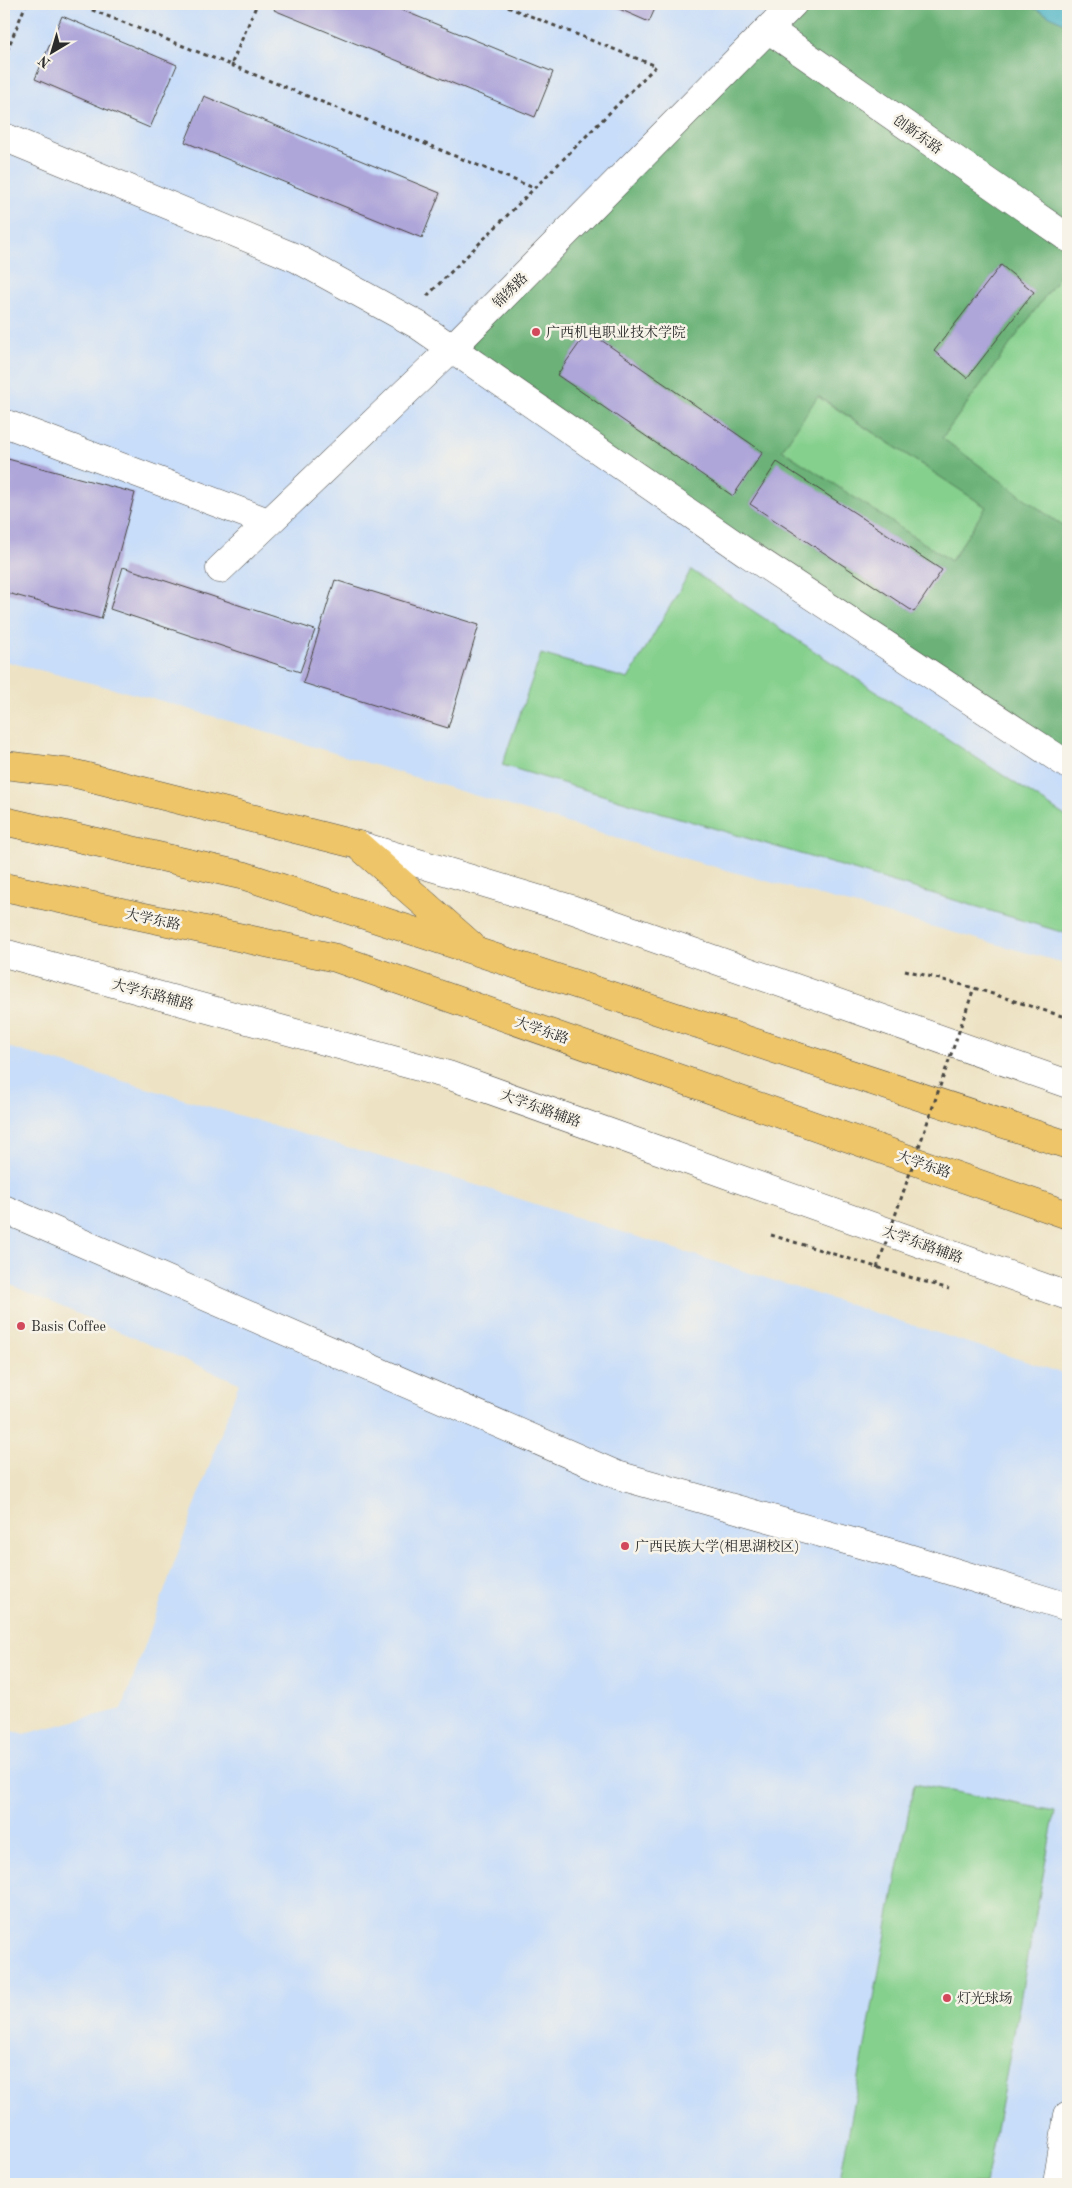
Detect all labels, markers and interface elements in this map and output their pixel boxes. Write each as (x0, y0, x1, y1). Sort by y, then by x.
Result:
north arrow (28, 28, 78, 78)
text: N (36, 52, 53, 70)
street label: 创新东路 (890, 112, 945, 157)
street label: 锦绣路 (490, 270, 531, 311)
place label: 广西机电职业技术学院 (546, 325, 686, 340)
marker: 广西机电职业技术学院 (530, 326, 542, 338)
street label: 大学东路 (124, 906, 182, 933)
street label: 大学东路辅路 (110, 976, 195, 1013)
street label: 大学东路 (513, 1014, 571, 1047)
street label: 大学东路辅路 (499, 1087, 583, 1130)
street label: 大学东路 (895, 1148, 953, 1181)
street label: 大学东路辅路 (881, 1223, 965, 1266)
marker: Basis Coffee (15, 1320, 27, 1332)
place label: Basis Coffee (31, 1320, 106, 1334)
place label: 广西民族大学(相思湖校区) (635, 1539, 799, 1554)
marker: 广西民族大学(相思湖校区) (619, 1540, 631, 1552)
place label: 灯光球场 (957, 1991, 1013, 2006)
marker: 灯光球场 (941, 1992, 953, 2004)

